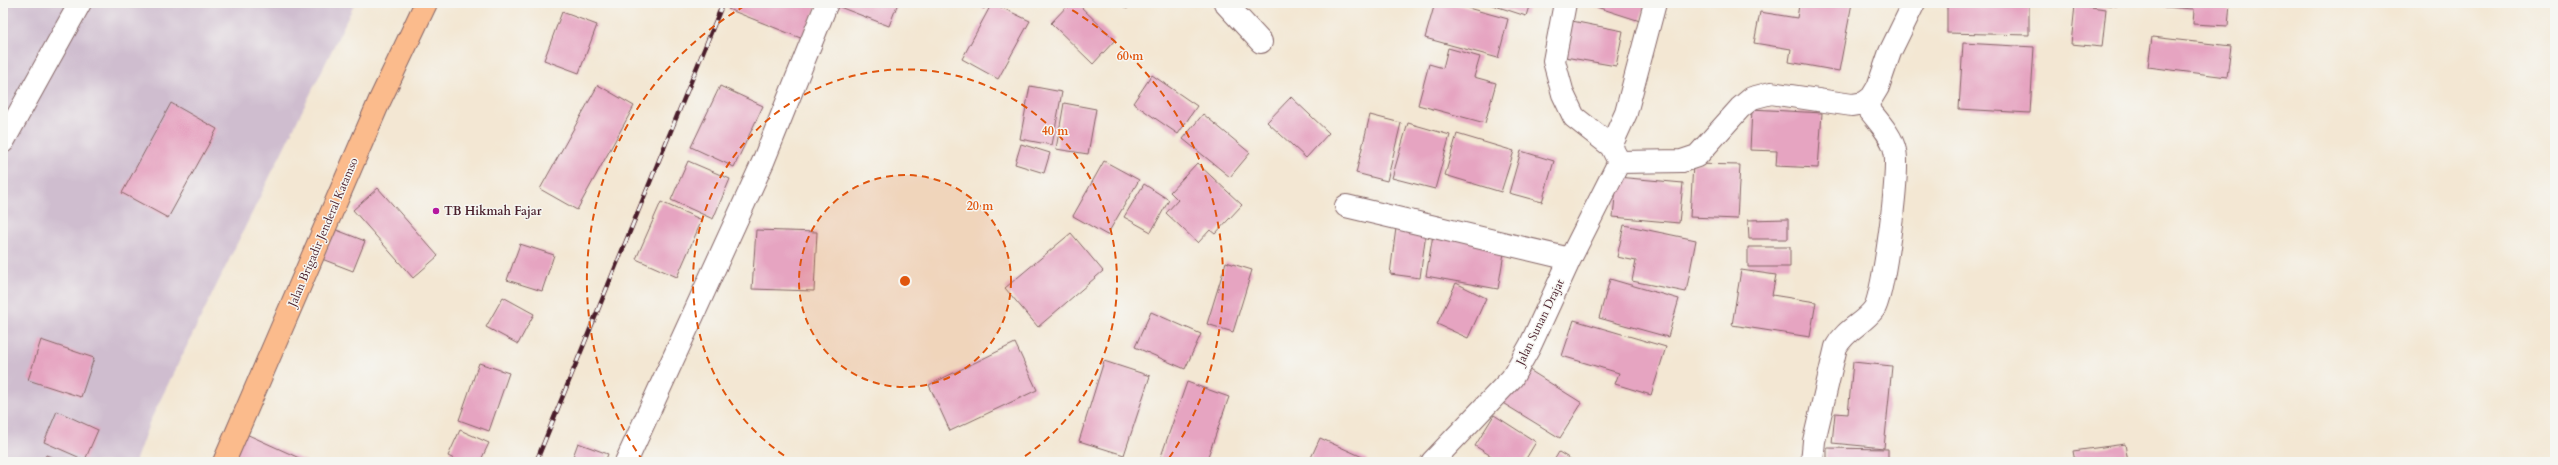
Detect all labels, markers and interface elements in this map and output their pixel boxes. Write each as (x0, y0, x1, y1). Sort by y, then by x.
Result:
text: 60 m (1117, 48, 1144, 64)
text: 40 m (1042, 123, 1069, 139)
street label: Jalan Brigadir Jenderal Katamso (284, 155, 362, 311)
text: 20 m (967, 198, 994, 214)
place label: TB Hikmah Fajar (444, 203, 542, 219)
marker: TB Hikmah Fajar (431, 206, 441, 216)
centre of rings (898, 274, 912, 288)
street label: Jalan Sunan Drajat (1511, 276, 1568, 369)

